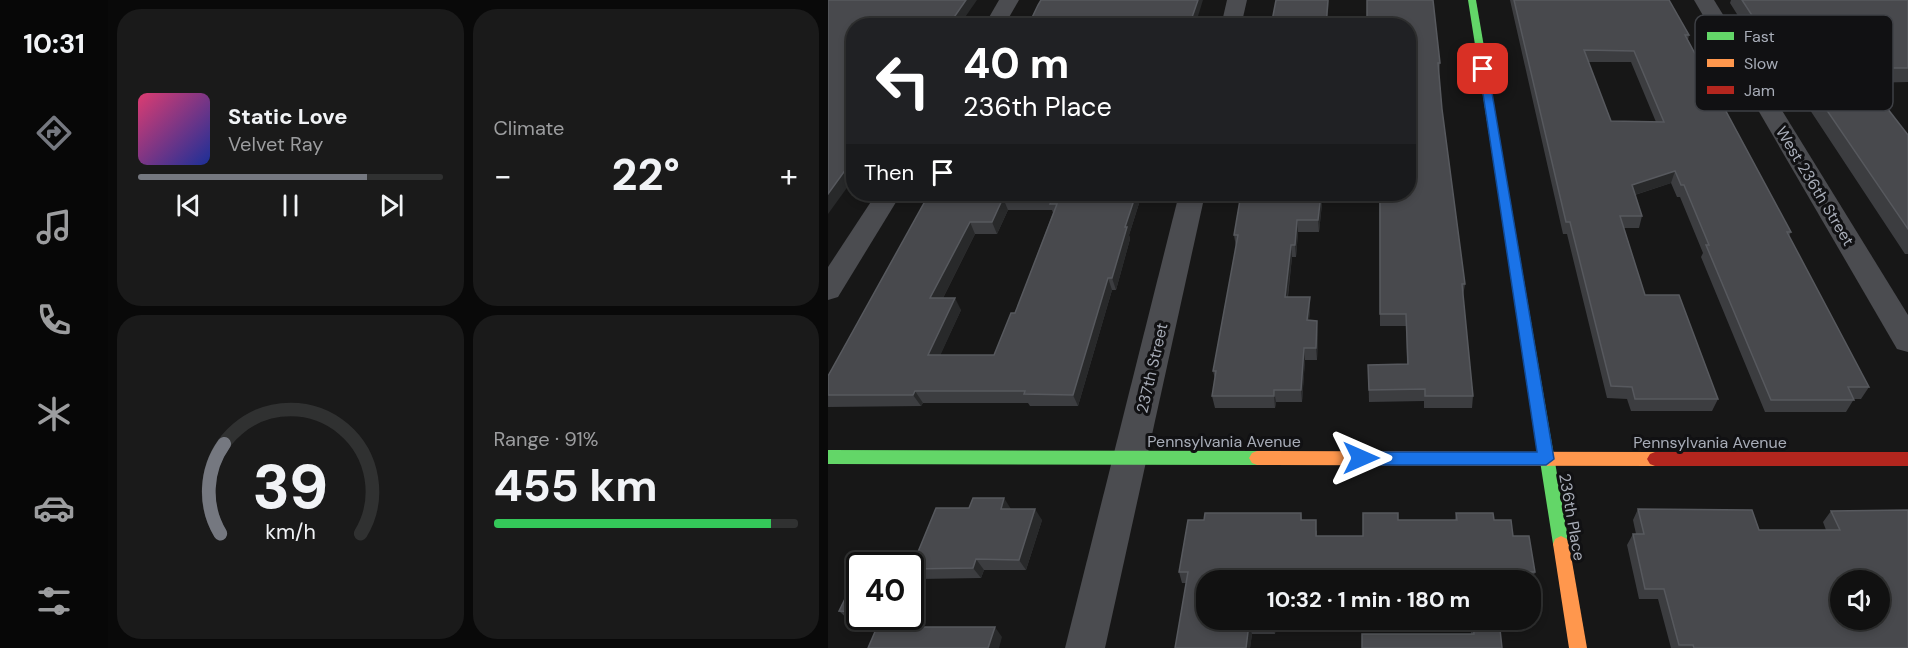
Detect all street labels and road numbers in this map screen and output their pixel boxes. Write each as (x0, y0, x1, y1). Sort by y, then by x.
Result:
street label: West 236th Street (1771, 122, 1859, 250)
street label: 237th Street (1131, 321, 1173, 415)
street label: Pennsylvania Avenue (1147, 431, 1301, 452)
street label: Pennsylvania Avenue (1633, 432, 1787, 453)
street label: 236th Place (1554, 472, 1590, 562)

